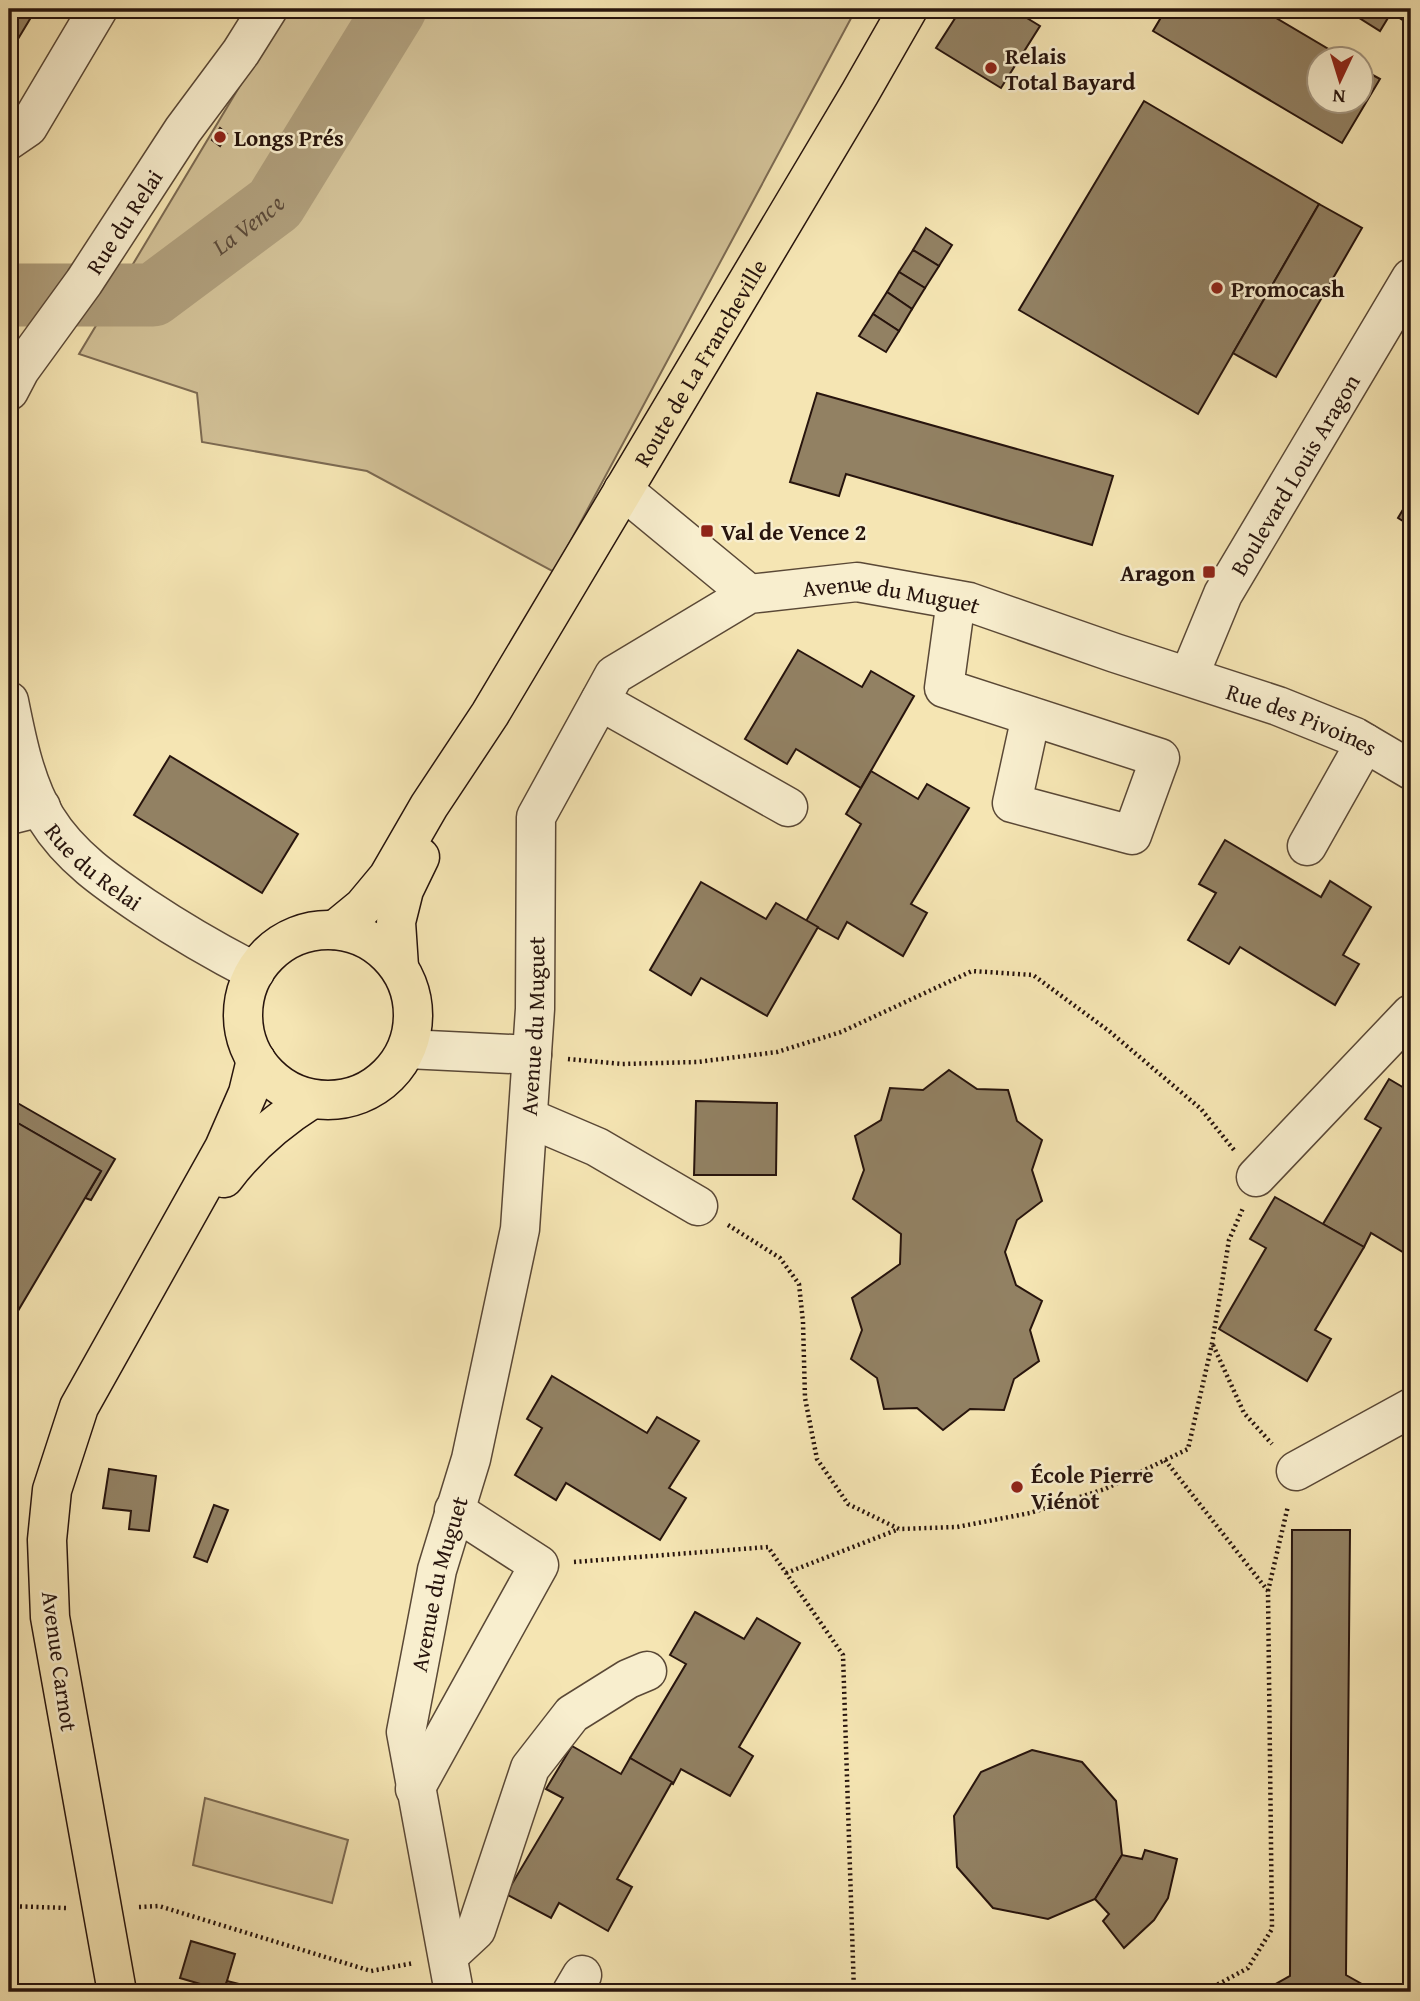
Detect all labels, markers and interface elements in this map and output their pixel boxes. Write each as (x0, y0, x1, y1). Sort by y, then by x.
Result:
place label: Relais Total Bayard (1005, 39, 1136, 98)
north arrow (1304, 46, 1374, 116)
marker: Relais Total Bayard (983, 60, 999, 76)
text: N (1331, 83, 1346, 111)
place label: Longs Prés (234, 121, 344, 154)
marker: Longs Prés (212, 129, 228, 145)
street label: Rue du Relai (77, 162, 170, 280)
water label: La Vence (204, 189, 293, 263)
street label: Route de La Francheville (625, 252, 774, 472)
place label: Promocash (1231, 272, 1345, 305)
marker: Promocash (1209, 280, 1225, 296)
street label: Boulevard Louis Aragon (1221, 367, 1367, 581)
place label: Val de Vence 2 (721, 515, 866, 548)
marker: Val de Vence 2 (699, 523, 715, 539)
place label: Aragon (1120, 556, 1195, 589)
marker: Aragon (1201, 564, 1217, 580)
street label: Avenue du Muguet (800, 565, 985, 621)
street label: Rue des Pivoines (1223, 674, 1384, 763)
street label: Rue du Relai (38, 816, 149, 918)
street label: Avenue du Muguet (511, 936, 552, 1117)
place label: École Pierre Viénot (1031, 1458, 1154, 1517)
marker: École Pierre Viénot (1009, 1479, 1025, 1495)
street label: Avenue du Muguet (401, 1492, 475, 1674)
street label: Avenue Carnot (34, 1589, 86, 1733)

